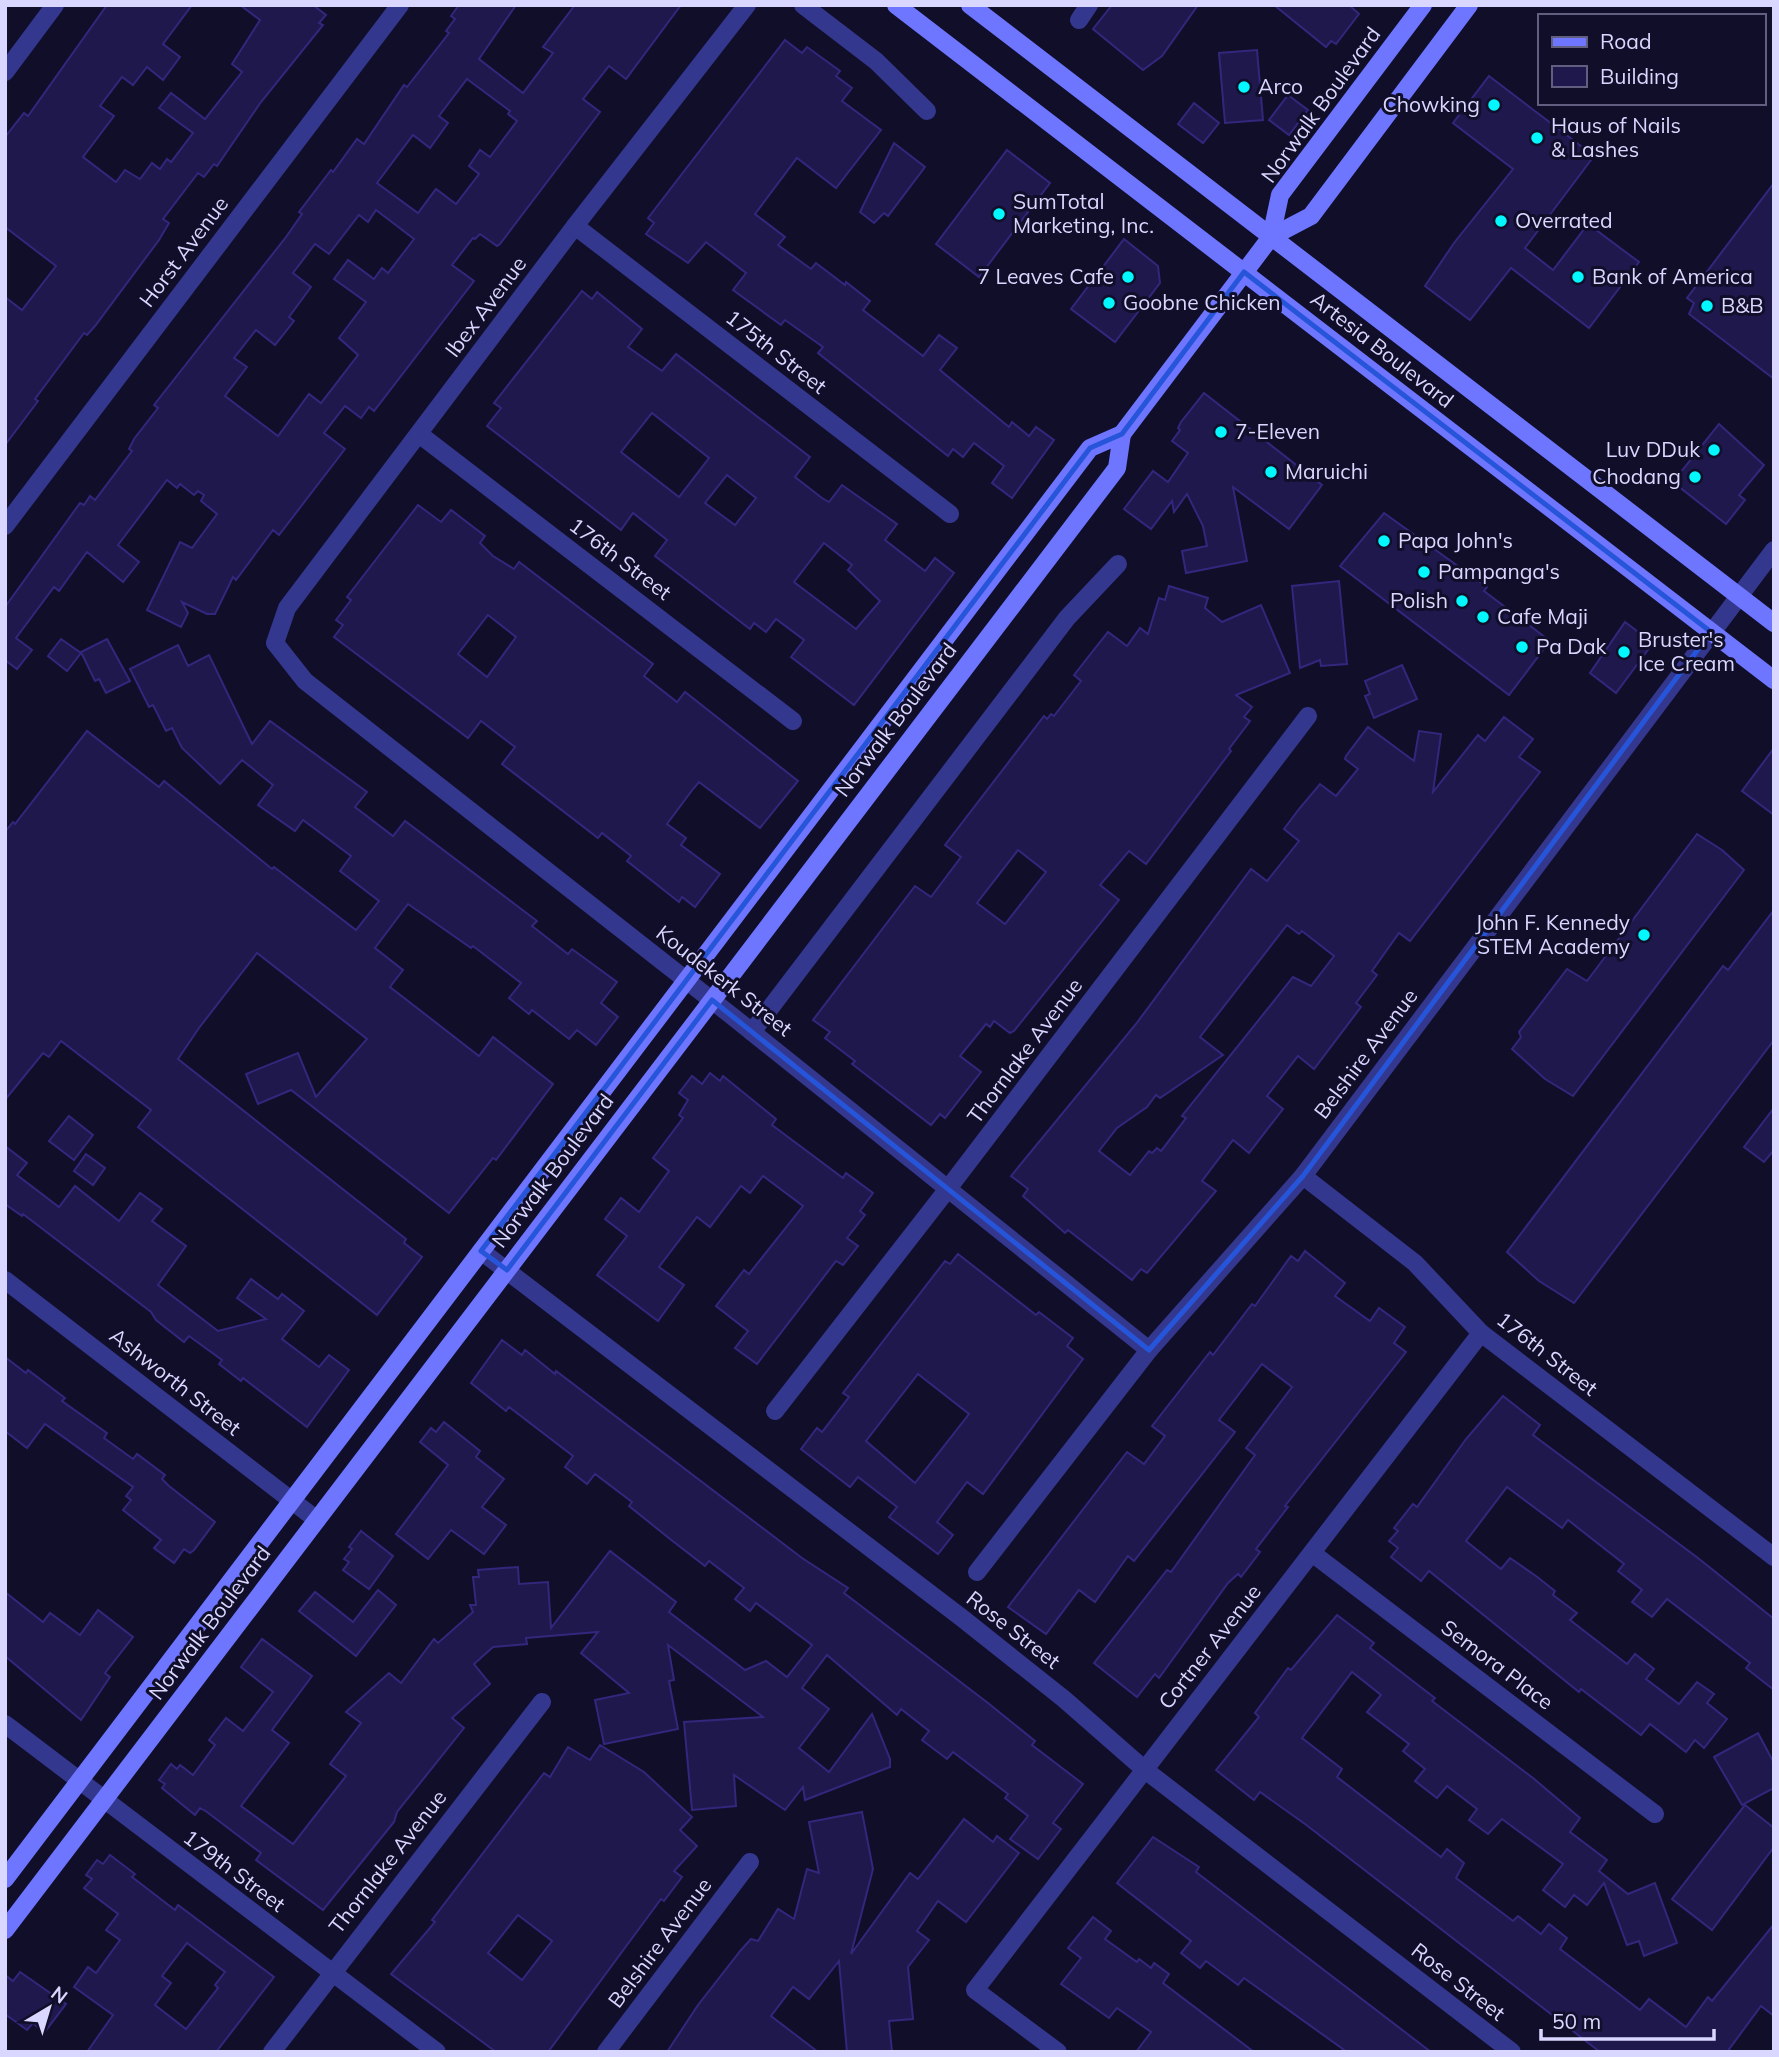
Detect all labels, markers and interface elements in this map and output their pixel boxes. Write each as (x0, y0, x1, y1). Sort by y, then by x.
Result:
legend (1538, 14, 1765, 105)
street label: Norwalk Boulevard (1255, 21, 1385, 187)
text: Road (1600, 28, 1651, 54)
text: Building (1600, 63, 1679, 89)
place label: Arco (1258, 73, 1303, 99)
marker: Arco (1236, 79, 1252, 95)
place label: Chowking (1382, 91, 1480, 117)
marker: Chowking (1486, 97, 1502, 113)
place label: Haus of Nails & Lashes (1551, 112, 1681, 162)
marker: Haus of Nails & Lashes (1529, 130, 1545, 146)
place label: SumTotal Marketing, Inc. (1013, 188, 1154, 238)
street label: Horst Avenue (133, 191, 233, 312)
marker: SumTotal Marketing, Inc. (991, 206, 1007, 222)
place label: Overrated (1515, 207, 1613, 233)
marker: Overrated (1493, 213, 1509, 229)
street label: Ibex Avenue (439, 251, 531, 362)
place label: 7 Leaves Cafe (977, 263, 1114, 289)
place label: Bank of America (1592, 263, 1753, 289)
marker: 7 Leaves Cafe (1120, 269, 1136, 285)
marker: Bank of America (1570, 269, 1586, 285)
street label: Artesia Boulevard (1306, 285, 1459, 413)
place label: Goobne Chicken (1123, 289, 1281, 315)
place label: B&B (1721, 292, 1764, 318)
marker: Goobne Chicken (1101, 295, 1117, 311)
marker: B&B (1699, 298, 1715, 314)
street label: 175th Street (721, 304, 832, 399)
place label: 7-Eleven (1235, 418, 1320, 444)
marker: 7-Eleven (1213, 424, 1229, 440)
place label: Luv DDuk (1606, 436, 1700, 462)
marker: Luv DDuk (1706, 442, 1722, 458)
place label: Maruichi (1285, 458, 1368, 484)
place label: Chodang (1592, 463, 1681, 489)
marker: Maruichi (1263, 464, 1279, 480)
marker: Chodang (1687, 469, 1703, 485)
street label: 176th Street (564, 511, 677, 605)
place label: Papa John's (1398, 527, 1513, 553)
marker: Papa John's (1376, 533, 1392, 549)
place label: Pampanga's (1438, 558, 1560, 584)
marker: Pampanga's (1416, 564, 1432, 580)
place label: Polish (1390, 587, 1448, 613)
marker: Polish (1454, 593, 1470, 609)
place label: Cafe Maji (1497, 603, 1588, 629)
marker: Cafe Maji (1475, 609, 1491, 625)
place label: Bruster's Ice Cream (1638, 626, 1735, 676)
place label: Pa Dak (1536, 633, 1607, 659)
street label: Norwalk Boulevard (829, 637, 962, 802)
marker: Pa Dak (1514, 639, 1530, 655)
marker: Bruster's Ice Cream (1616, 644, 1632, 660)
place label: John F. Kennedy STEM Academy (1475, 909, 1630, 959)
street label: Koudekerk Street (652, 919, 798, 1041)
marker: John F. Kennedy STEM Academy (1636, 927, 1652, 943)
street label: Thornlake Avenue (961, 973, 1087, 1128)
street label: Belshire Avenue (1308, 983, 1423, 1124)
street label: Norwalk Boulevard (486, 1088, 619, 1253)
street label: 176th Street (1492, 1306, 1603, 1401)
street label: Ashworth Street (105, 1322, 246, 1441)
street label: Norwalk Boulevard (143, 1540, 276, 1705)
street label: Cortner Avenue (1152, 1579, 1266, 1714)
street label: Rose Street (962, 1585, 1066, 1674)
street label: Semora Place (1437, 1614, 1559, 1715)
street label: Thornlake Avenue (323, 1784, 451, 1938)
street label: 179th Street (178, 1823, 291, 1917)
street label: Belshire Avenue (602, 1872, 717, 2013)
street label: Rose Street (1407, 1937, 1511, 2026)
north arrow (14, 1973, 84, 2043)
text: N (46, 1981, 73, 2008)
scale bar (1541, 1997, 1714, 2041)
text: 50 m (1552, 2008, 1601, 2034)

